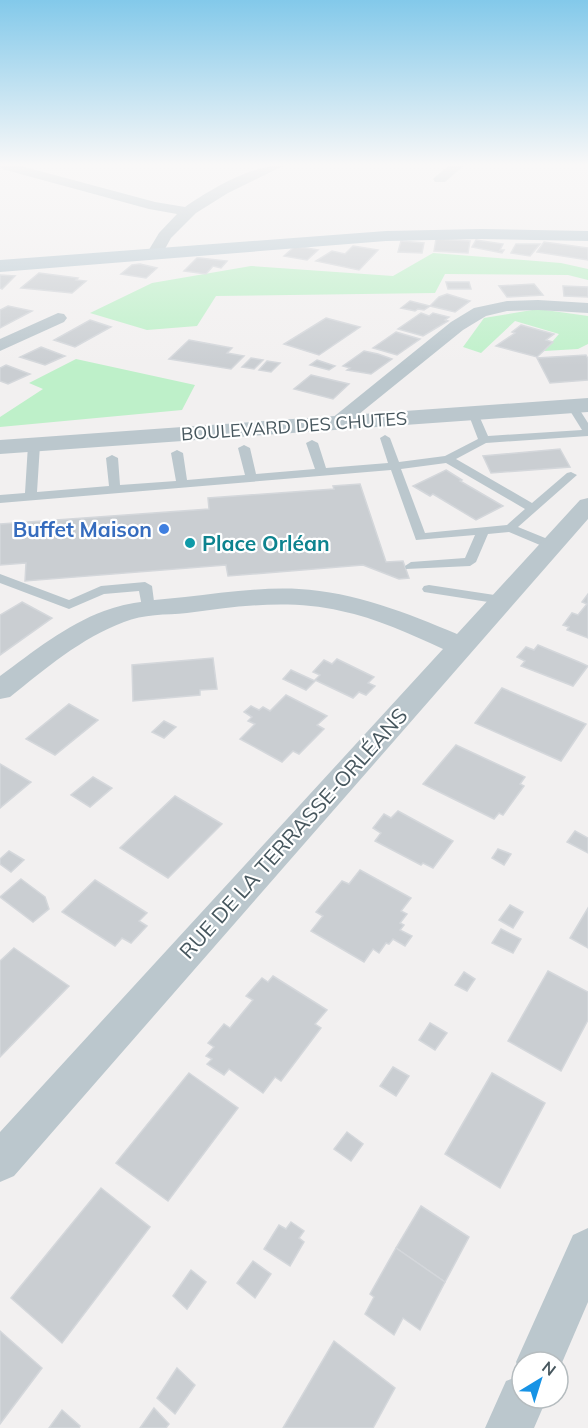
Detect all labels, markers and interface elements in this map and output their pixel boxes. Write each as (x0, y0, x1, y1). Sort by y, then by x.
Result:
street label: BOULEVARD DES CHUTES (180, 407, 408, 445)
place label: Buffet Maison (13, 516, 152, 542)
marker: Buffet Maison (157, 522, 171, 536)
place label: Place Orléan (202, 530, 330, 556)
marker: Place Orléan (183, 536, 197, 550)
street label: RUE DE LA TERRASSE-ORLÉANS (174, 702, 412, 964)
north arrow (510, 1350, 570, 1410)
text: N (538, 1357, 560, 1380)

